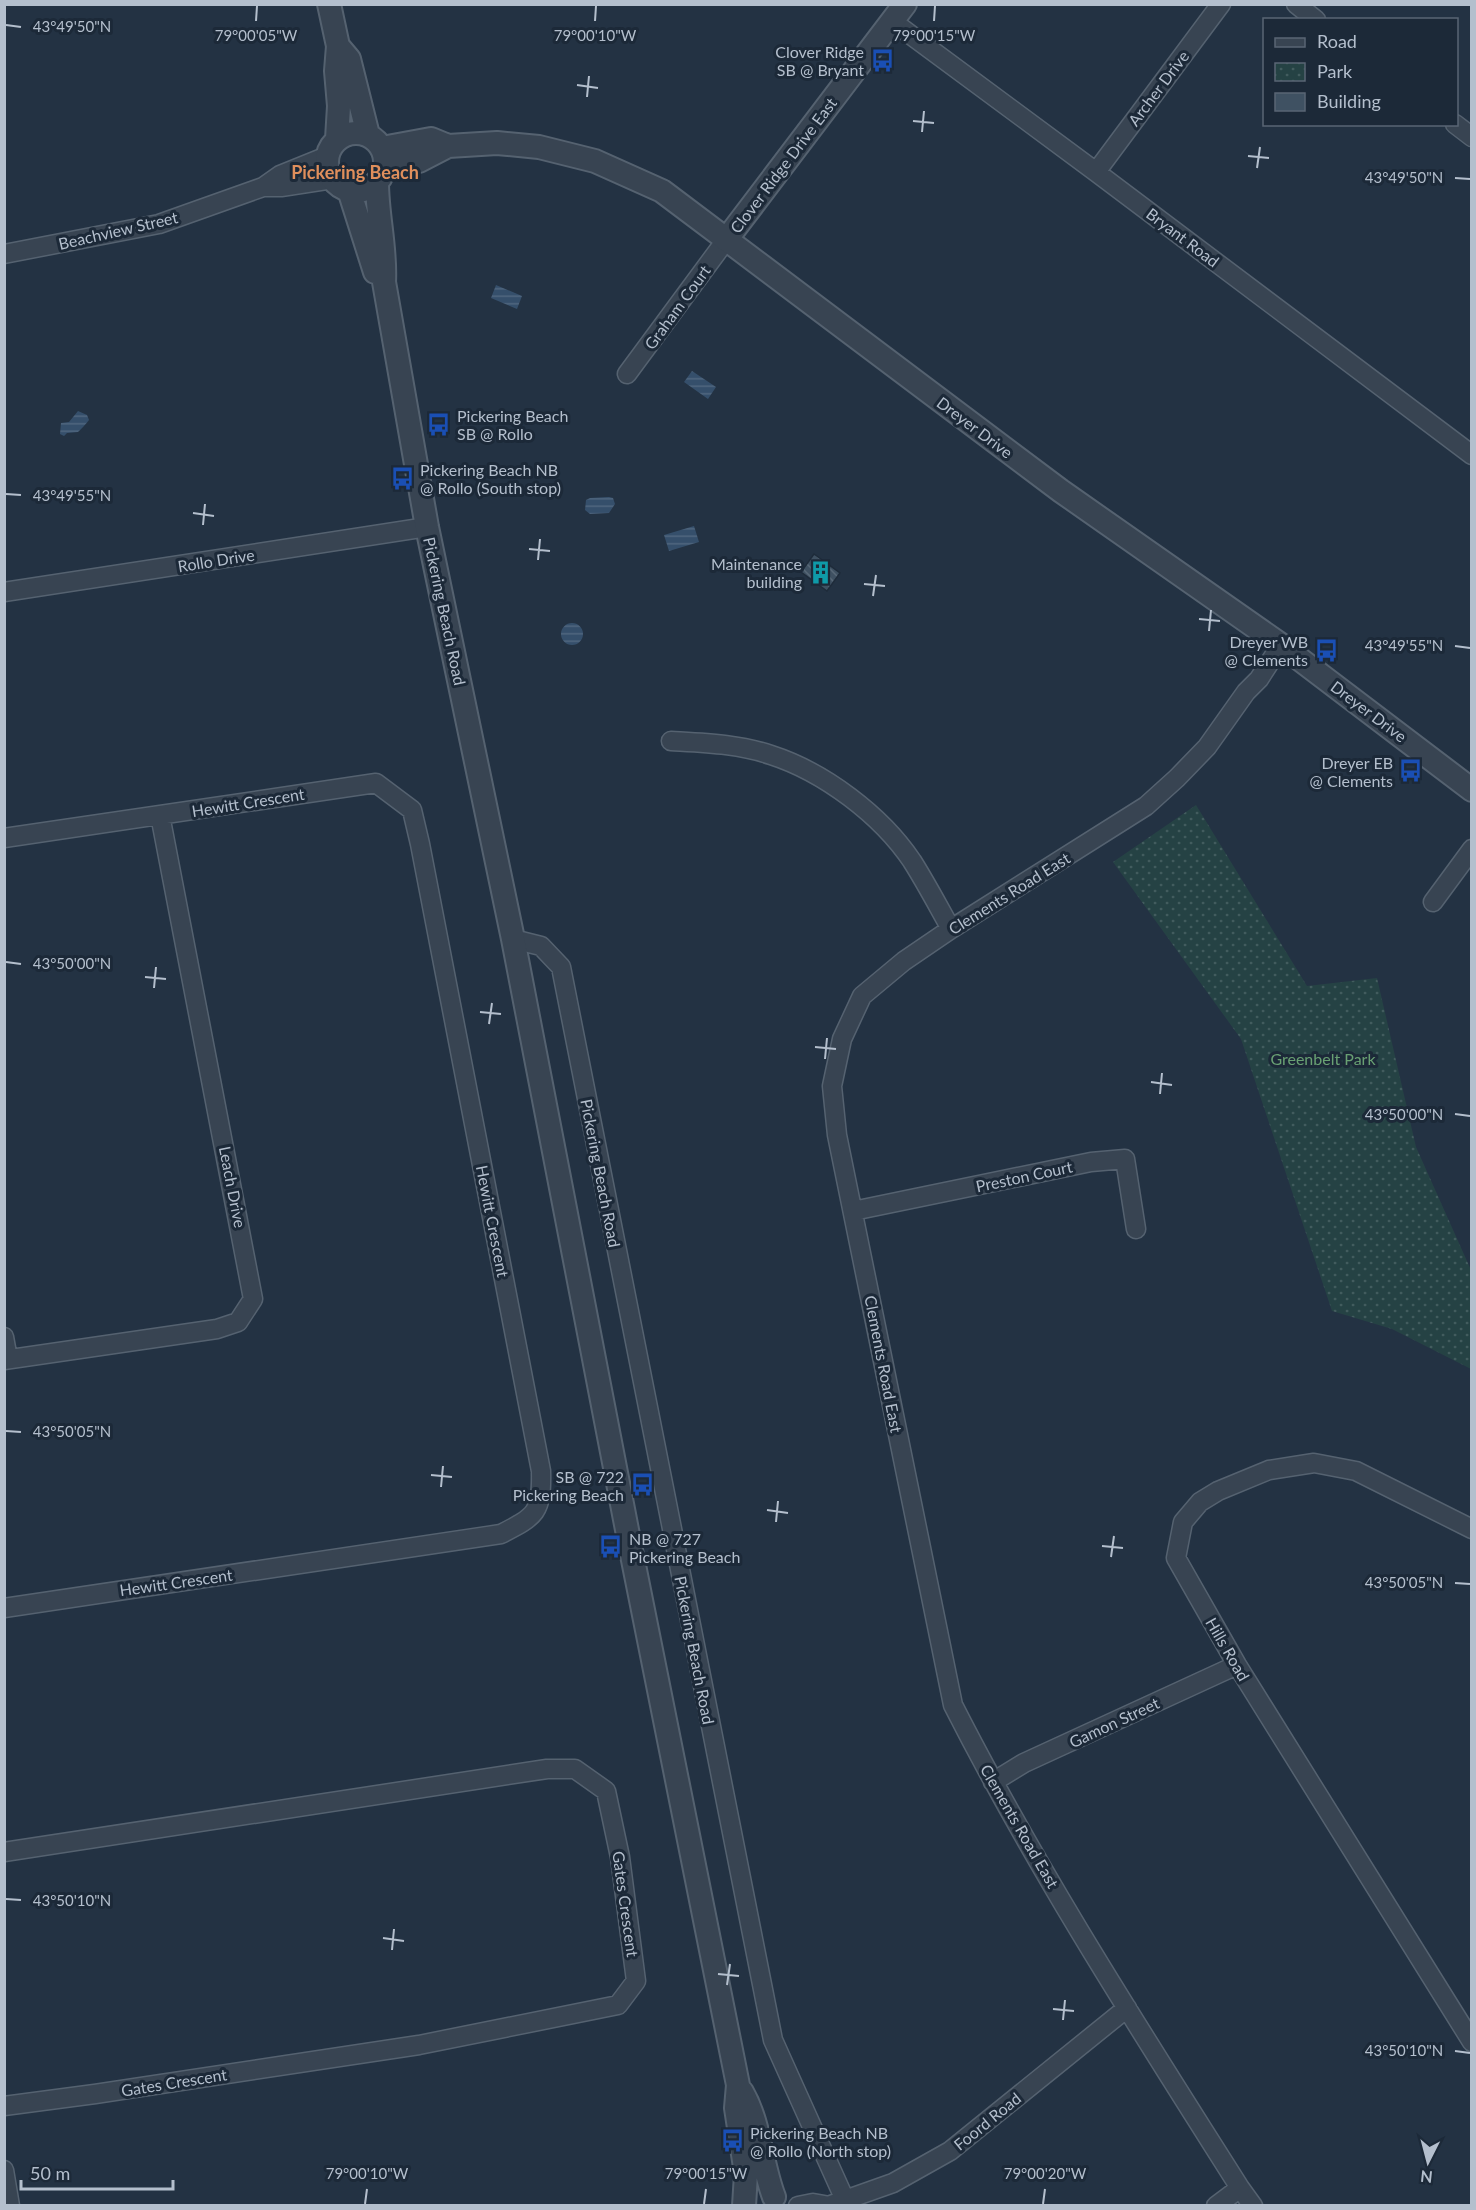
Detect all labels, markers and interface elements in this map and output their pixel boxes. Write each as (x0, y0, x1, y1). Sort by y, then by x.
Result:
text: 43°49'50"N (33, 17, 111, 35)
legend (1263, 18, 1458, 126)
text: 79°00'05"W (215, 26, 298, 44)
text: 79°00'10"W (554, 26, 637, 44)
text: 79°00'15"W (893, 26, 976, 44)
text: Road (1317, 30, 1357, 52)
place label: Clover Ridge SB @ Bryant (775, 42, 864, 79)
bus stop icon: Clover Ridge SB @ Bryant (869, 47, 895, 73)
street label: Archer Drive (1124, 47, 1192, 129)
text: Park (1317, 60, 1353, 82)
text: Building (1317, 90, 1381, 112)
street label: Clover Ridge Drive East (726, 93, 840, 237)
district label: Pickering Beach (291, 161, 419, 183)
text: 43°49'50"N (1365, 168, 1443, 186)
street label: Bryant Road (1143, 203, 1223, 271)
street label: Beachview Street (56, 207, 180, 253)
street label: Graham Court (640, 261, 714, 353)
street label: Dreyer Drive (933, 392, 1017, 462)
place label: Pickering Beach SB @ Rollo (457, 406, 568, 443)
bus stop icon: Pickering Beach SB @ Rollo (426, 411, 452, 437)
place label: Pickering Beach NB @ Rollo (South stop) (420, 460, 561, 497)
bus stop icon: Pickering Beach NB @ Rollo (South stop) (389, 465, 415, 491)
text: 43°49'55"N (33, 486, 111, 504)
street label: Pickering Beach Road (420, 535, 470, 687)
street label: Rollo Drive (176, 545, 256, 575)
place label: Maintenance building (711, 554, 802, 591)
building icon: Maintenance building (807, 559, 833, 585)
place label: Dreyer WB @ Clements (1225, 632, 1308, 669)
text: 43°49'55"N (1365, 636, 1443, 654)
bus stop icon: Dreyer WB @ Clements (1313, 637, 1339, 663)
street label: Dreyer Drive (1327, 676, 1411, 746)
place label: Dreyer EB @ Clements (1310, 753, 1393, 790)
bus stop icon: Dreyer EB @ Clements (1398, 758, 1424, 784)
street label: Hewitt Crescent (190, 784, 306, 820)
street label: Clements Road East (945, 848, 1073, 938)
text: 43°50'00"N (33, 954, 111, 972)
park label: Greenbelt Park (1270, 1049, 1376, 1068)
street label: Pickering Beach Road (577, 1097, 625, 1249)
text: 43°50'00"N (1365, 1105, 1443, 1123)
street label: Leach Drive (216, 1145, 250, 1229)
street label: Preston Court (974, 1156, 1074, 1196)
street label: Hewitt Crescent (473, 1163, 513, 1279)
street label: Clements Road East (861, 1294, 907, 1435)
text: 43°50'05"N (33, 1422, 111, 1440)
place label: SB @ 722 Pickering Beach (513, 1467, 624, 1504)
bus stop icon: SB @ 722 Pickering Beach (629, 1472, 655, 1498)
place label: NB @ 727 Pickering Beach (629, 1529, 740, 1566)
bus stop icon: NB @ 727 Pickering Beach (598, 1534, 624, 1560)
street label: Hewitt Crescent (118, 1565, 234, 1599)
text: 43°50'05"N (1365, 1573, 1443, 1591)
street label: Pickering Beach Road (671, 1574, 719, 1726)
street label: Hills Road (1202, 1614, 1254, 1684)
street label: Gamon Street (1066, 1693, 1162, 1751)
street label: Clements Road East (977, 1761, 1063, 1891)
street label: Gates Crescent (609, 1850, 643, 1958)
text: 43°50'10"N (33, 1891, 111, 1909)
text: 43°50'10"N (1365, 2041, 1443, 2059)
street label: Gates Crescent (120, 2064, 228, 2100)
street label: Foord Road (950, 2088, 1024, 2154)
place label: Pickering Beach NB @ Rollo (North stop) (750, 2123, 891, 2160)
bus stop icon: Pickering Beach NB @ Rollo (North stop) (719, 2128, 745, 2154)
north arrow (1398, 2132, 1458, 2192)
scale bar (21, 2153, 172, 2191)
text: 50 m (30, 2162, 70, 2184)
text: 79°00'10"W (326, 2164, 409, 2182)
text: 79°00'15"W (665, 2164, 748, 2182)
text: 79°00'20"W (1004, 2164, 1087, 2182)
text: N (1419, 2167, 1434, 2188)

